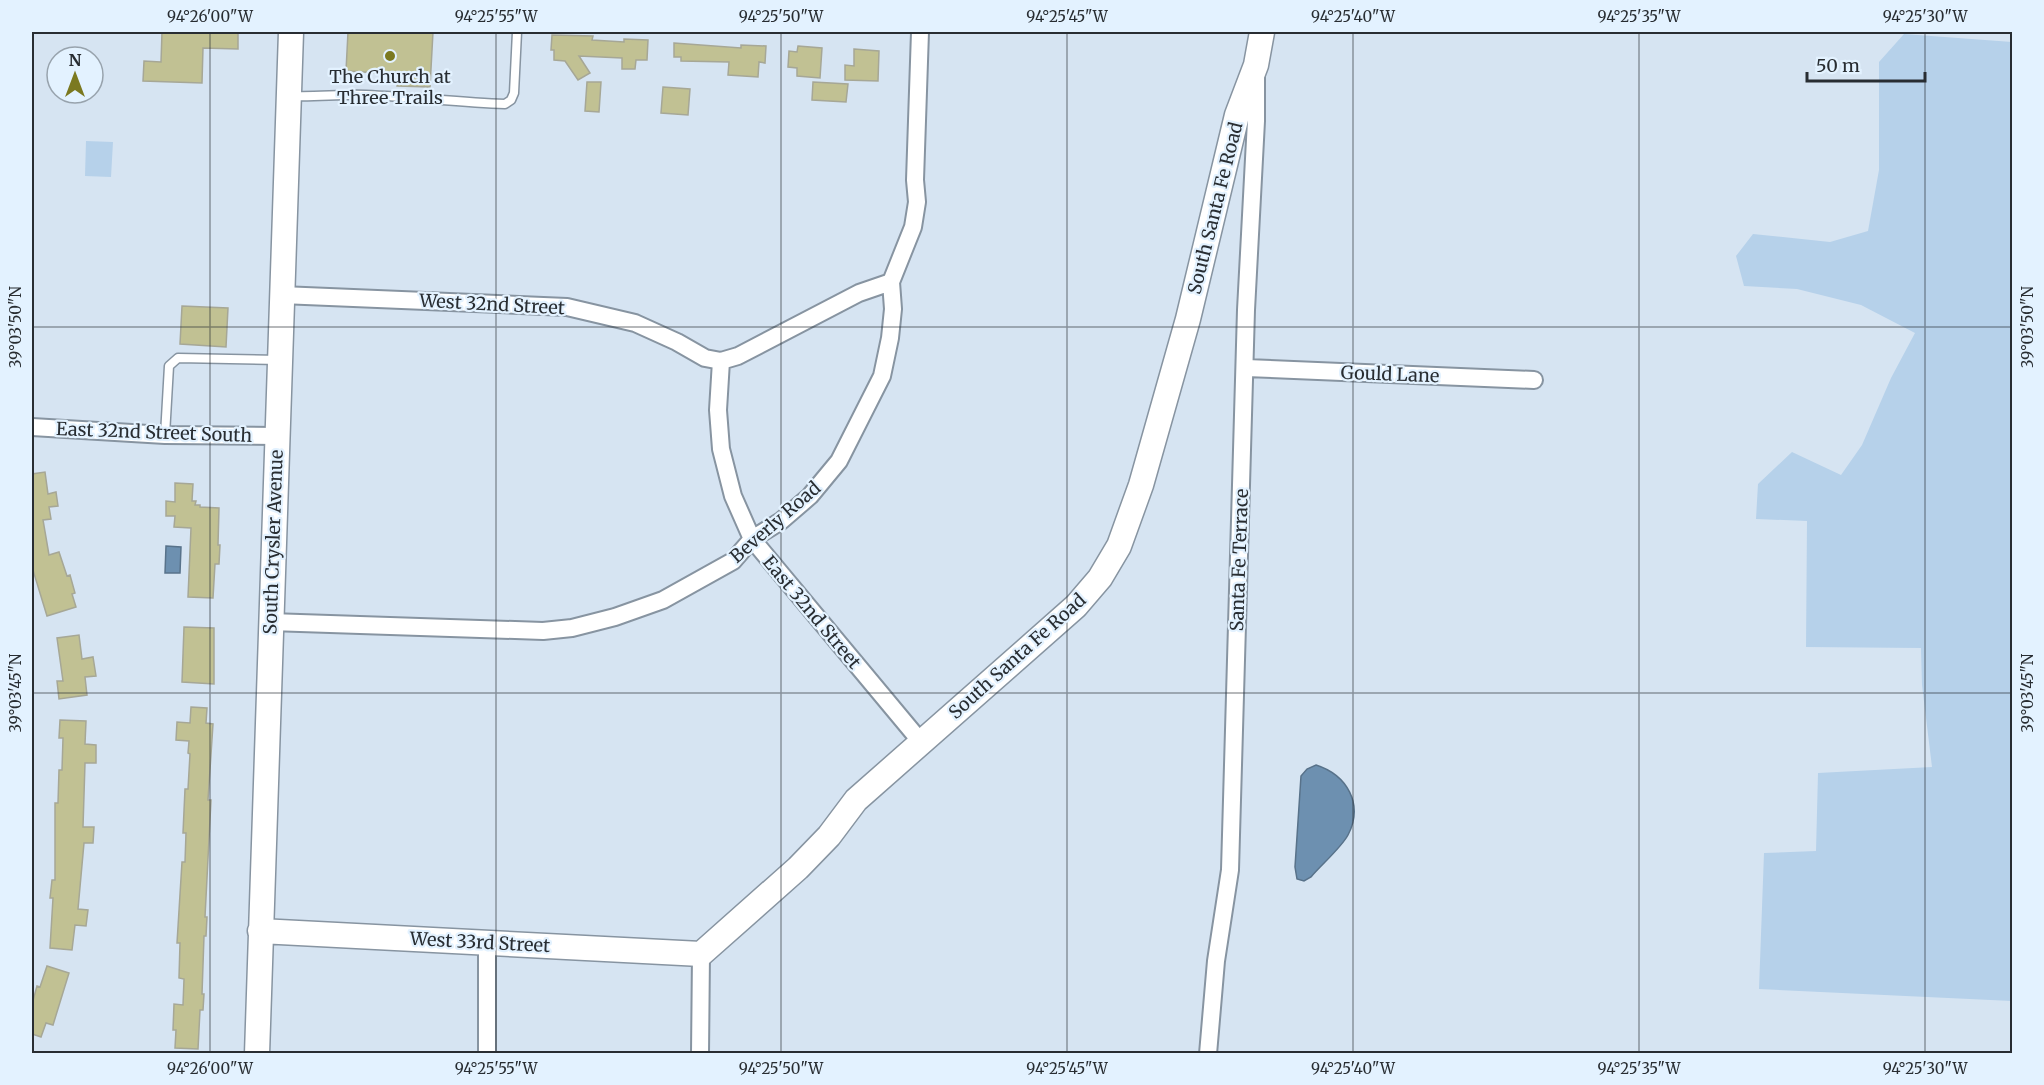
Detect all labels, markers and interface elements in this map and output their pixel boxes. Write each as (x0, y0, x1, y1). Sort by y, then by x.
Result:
text: 94°26'00"W (167, 7, 254, 26)
text: 94°25'55"W (455, 7, 538, 26)
text: 94°25'50"W (739, 7, 824, 26)
text: 94°25'45"W (1026, 7, 1109, 26)
text: 94°25'40"W (1311, 7, 1396, 26)
text: 94°25'35"W (1598, 7, 1681, 26)
text: 94°25'30"W (1883, 7, 1968, 26)
north arrow (45, 45, 105, 105)
scale bar (1807, 45, 1926, 83)
marker: The Church at Three Trails (383, 49, 397, 63)
text: N (69, 50, 82, 70)
text: 50 m (1816, 54, 1860, 77)
place label: The Church at Three Trails (329, 65, 451, 109)
street label: South Santa Fe Road (1182, 119, 1248, 296)
text: 39°03'50"N (6, 286, 25, 368)
text: 39°03'50"N (2018, 286, 2037, 368)
street label: West 32nd Street (418, 289, 565, 319)
street label: Gould Lane (1340, 361, 1440, 387)
street label: East 32nd Street South (55, 417, 253, 447)
street label: South Crysler Avenue (258, 449, 288, 635)
street label: Beverly Road (725, 476, 825, 568)
street label: Santa Fe Terrace (1225, 488, 1253, 632)
street label: East 32nd Street (758, 551, 866, 673)
street label: South Santa Fe Road (944, 588, 1090, 724)
text: 39°03'45"N (6, 653, 25, 732)
text: 39°03'45"N (2018, 653, 2037, 732)
street label: West 33rd Street (408, 927, 551, 957)
text: 94°26'00"W (167, 1059, 254, 1078)
text: 94°25'55"W (455, 1059, 538, 1078)
text: 94°25'50"W (739, 1059, 824, 1078)
text: 94°25'45"W (1026, 1059, 1109, 1078)
text: 94°25'40"W (1311, 1059, 1396, 1078)
text: 94°25'35"W (1598, 1059, 1681, 1078)
text: 94°25'30"W (1883, 1059, 1968, 1078)

